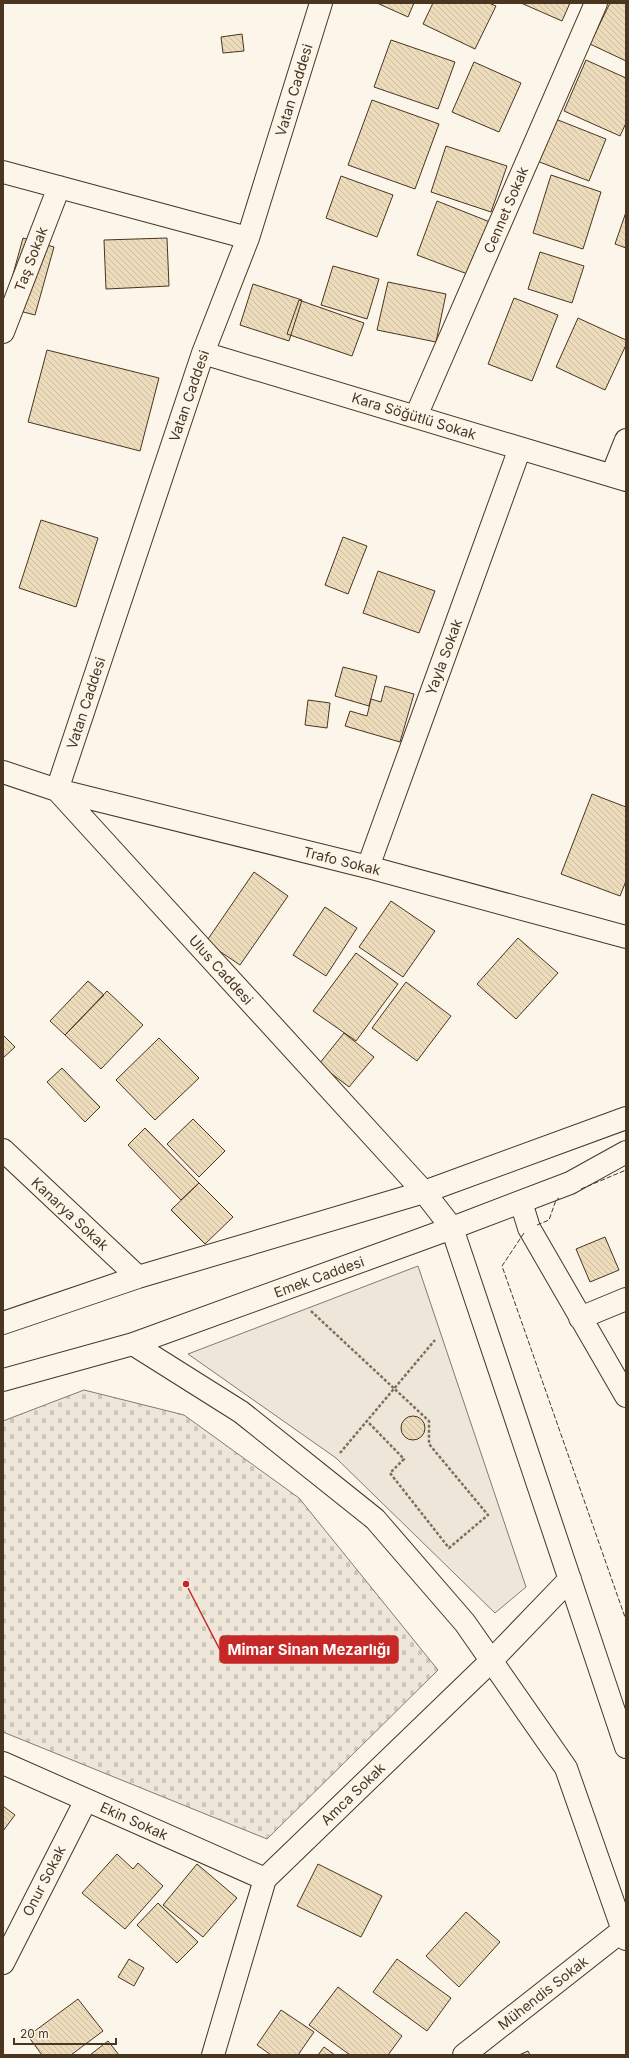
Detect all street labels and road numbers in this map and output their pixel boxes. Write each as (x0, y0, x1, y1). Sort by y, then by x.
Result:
street label: Vatan Caddesi (271, 42, 316, 138)
street label: Cennet Sokak (480, 164, 532, 256)
street label: Taş Sokak (10, 224, 51, 294)
street label: Vatan Caddesi (165, 348, 212, 444)
street label: Kara Söğütlü Sokak (350, 388, 479, 443)
street label: Yayla Sokak (422, 616, 465, 697)
street label: Vatan Caddesi (63, 655, 108, 751)
street label: Trafo Sokak (302, 843, 383, 878)
street label: Ulus Caddesi (186, 931, 257, 1008)
street label: Kanarya Sokak (28, 1174, 113, 1254)
street label: Emek Caddesi (271, 1252, 366, 1301)
street label: Amca Sokak (317, 1759, 388, 1828)
street label: Ekin Sokak (98, 1798, 171, 1843)
street label: Onur Sokak (18, 1842, 69, 1919)
street label: Mühendis Sokak (494, 1952, 591, 2033)

